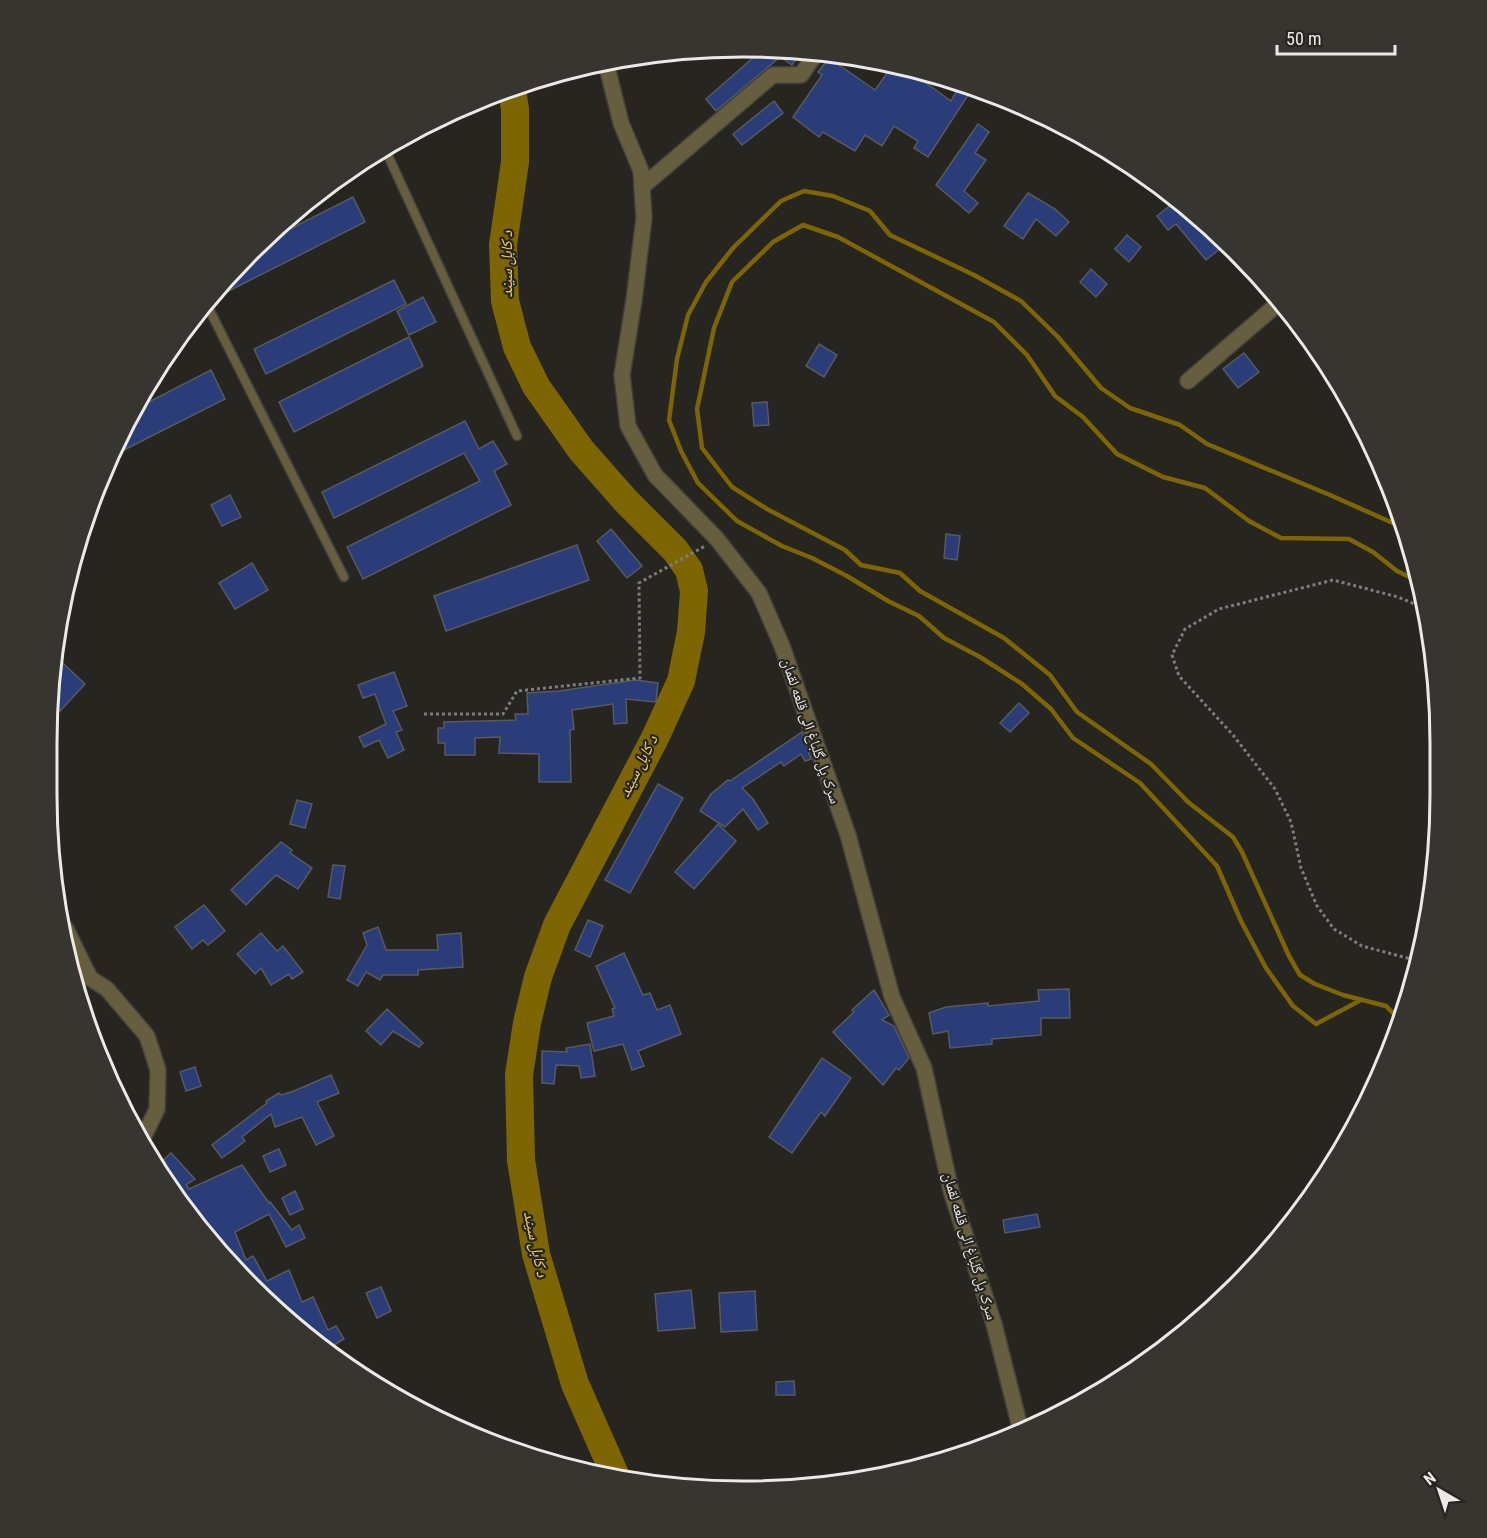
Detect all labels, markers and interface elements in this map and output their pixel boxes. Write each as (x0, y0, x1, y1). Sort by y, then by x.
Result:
scale bar (1277, 18, 1396, 56)
text: 50 m (1286, 28, 1321, 49)
water label: د کابل سيند (497, 230, 517, 298)
street label: سرک پل گلباغ الی قلعه لقمان (777, 656, 844, 807)
water label: د کابل سيند (614, 732, 663, 801)
street label: سرک پل گلباغ الی قلعه لقمان (938, 1170, 1001, 1322)
water label: د کابل سيند (519, 1209, 552, 1279)
north arrow (1409, 1460, 1469, 1520)
text: N (1420, 1468, 1440, 1489)

